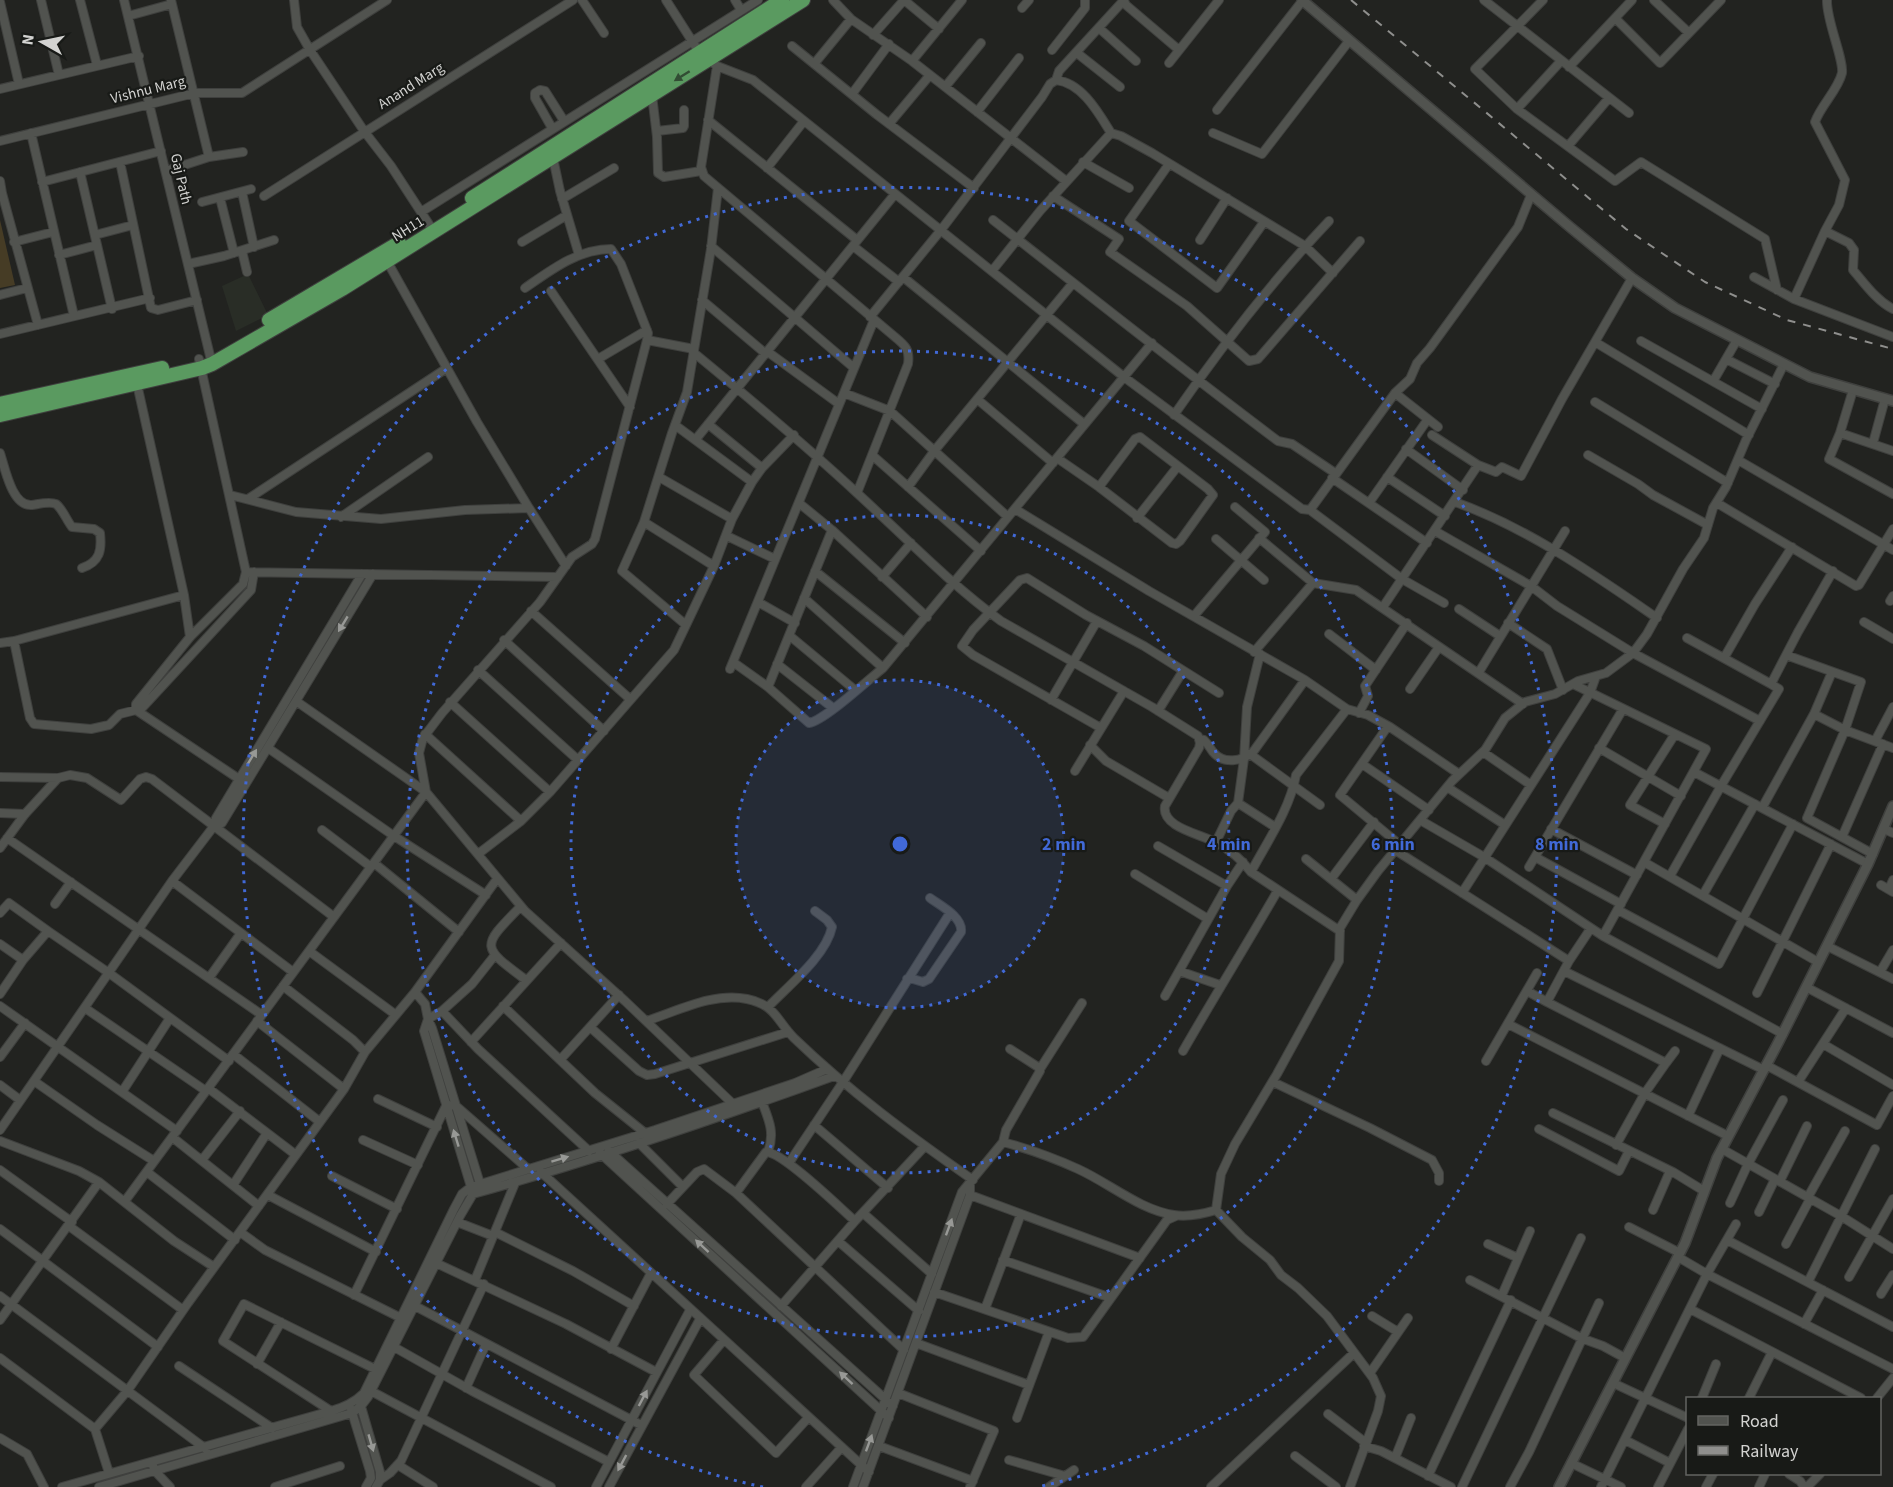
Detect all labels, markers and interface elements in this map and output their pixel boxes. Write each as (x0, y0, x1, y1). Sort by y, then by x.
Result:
north arrow (12, 12, 72, 72)
text: N (16, 33, 40, 47)
street label: Anand Marg (374, 57, 449, 115)
street label: Vishnu Marg (108, 70, 188, 109)
one-way arrow (675, 70, 691, 82)
street label: Gaj Path (165, 151, 197, 207)
street label: NH11 (388, 211, 428, 247)
one-way arrow (337, 616, 348, 632)
one-way arrow (247, 749, 258, 765)
text: 2 min (1042, 832, 1086, 857)
text: 4 min (1207, 832, 1251, 857)
text: 6 min (1371, 832, 1415, 857)
text: 8 min (1535, 832, 1579, 857)
centre of rings (890, 834, 910, 854)
one-way arrow (451, 1129, 460, 1147)
one-way arrow (551, 1154, 569, 1163)
one-way arrow (945, 1217, 955, 1235)
one-way arrow (695, 1240, 710, 1253)
one-way arrow (838, 1371, 853, 1385)
one-way arrow (637, 1389, 647, 1407)
legend (1686, 1397, 1881, 1475)
text: Road (1740, 1409, 1779, 1434)
one-way arrow (367, 1434, 377, 1452)
one-way arrow (865, 1434, 875, 1452)
text: Railway (1740, 1439, 1799, 1464)
one-way arrow (617, 1454, 626, 1471)

